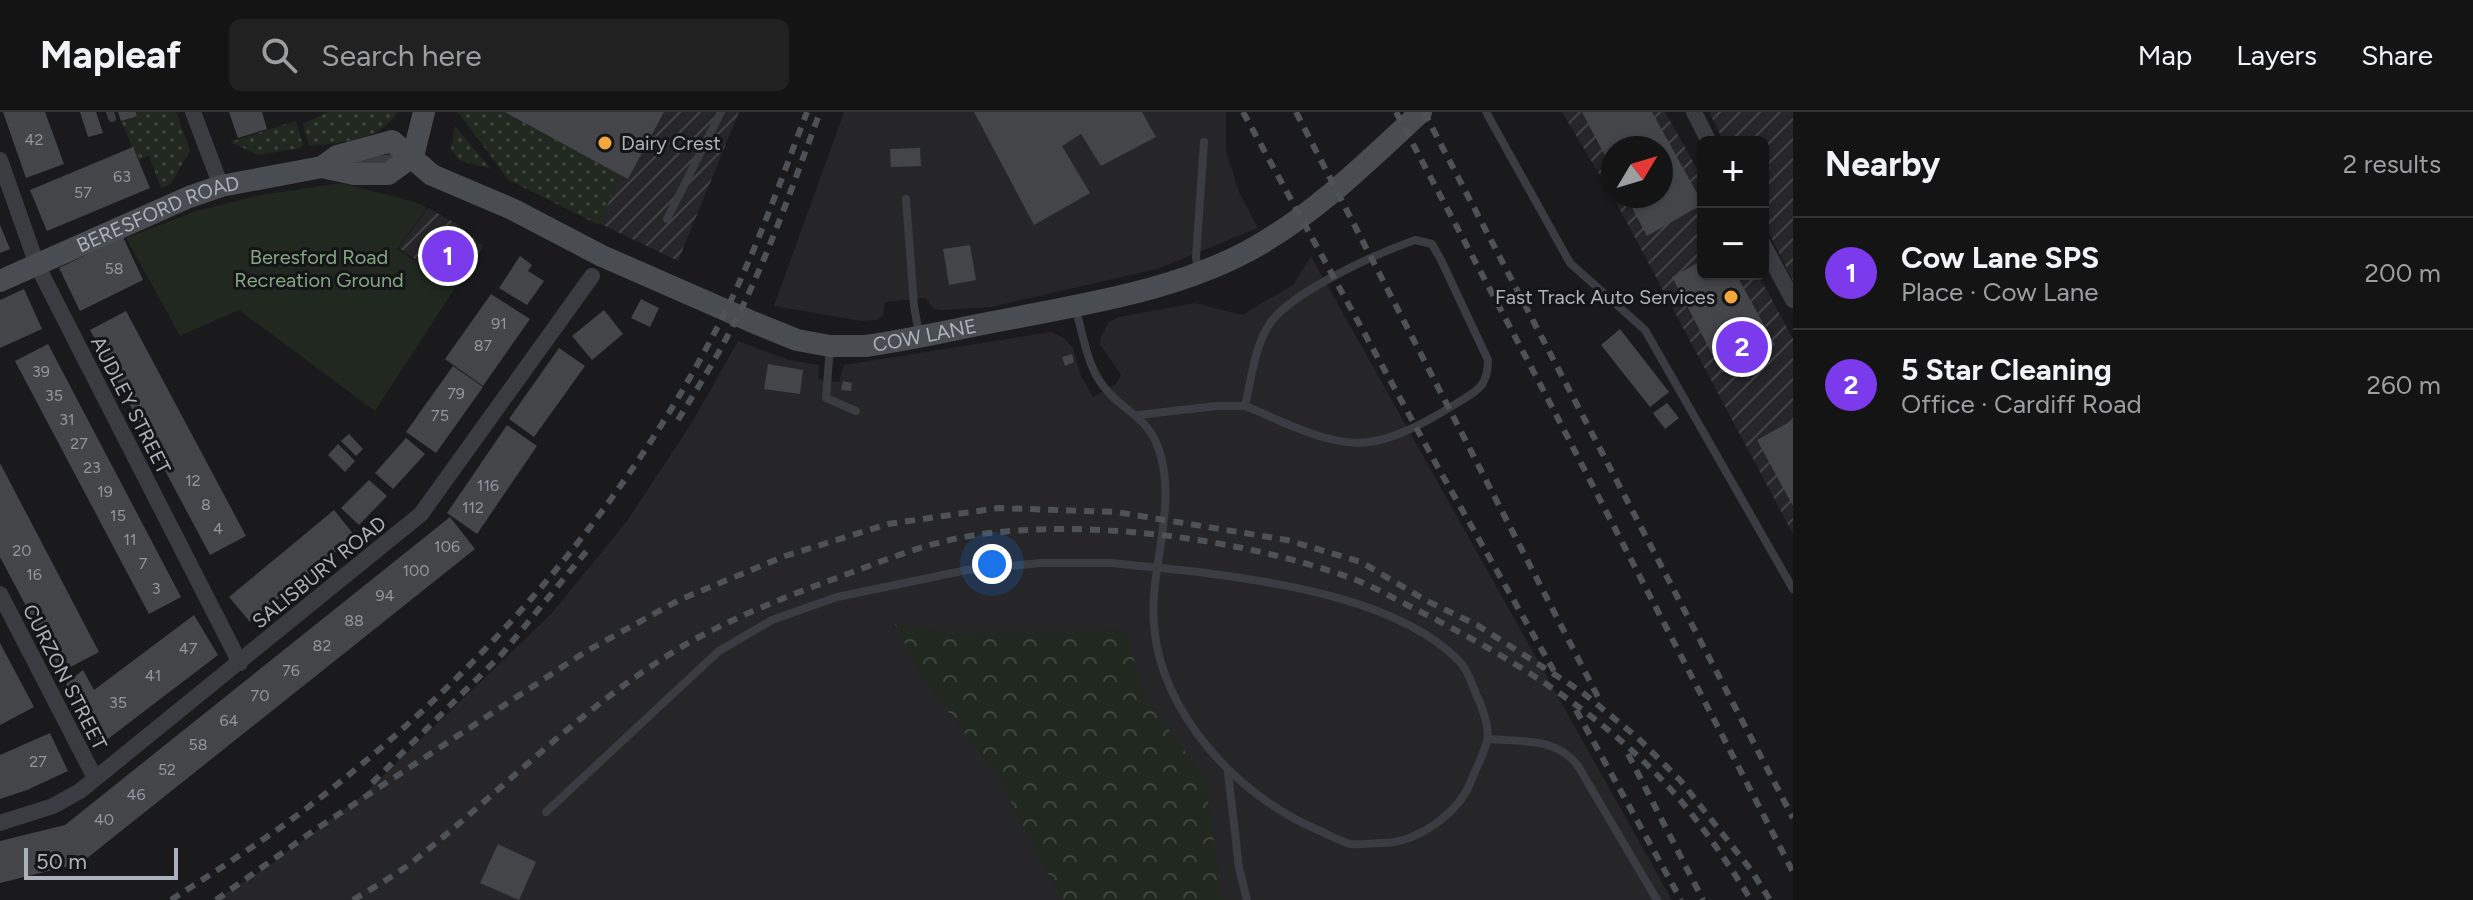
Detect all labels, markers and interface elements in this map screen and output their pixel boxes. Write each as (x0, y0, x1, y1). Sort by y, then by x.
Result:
search box (229, 19, 789, 91)
text: Mapleaf (40, 32, 181, 78)
icon: search (257, 33, 301, 77)
text: Search here (321, 37, 482, 74)
text: Map (2138, 38, 2192, 72)
text: Layers (2236, 38, 2317, 72)
text: Share (2361, 38, 2433, 72)
house number: 42 (25, 130, 43, 149)
place label: Dairy Crest (621, 131, 721, 155)
marker: Dairy Crest (596, 134, 614, 152)
north arrow (1601, 136, 1673, 208)
map controls (1697, 136, 1769, 280)
button: + (1697, 136, 1769, 208)
text: Nearby (1825, 144, 1940, 185)
text: 2 results (2343, 148, 2441, 180)
house number: 63 (113, 167, 131, 186)
street label: BERESFORD ROAD (73, 171, 241, 257)
house number: 57 (74, 183, 92, 202)
button: − (1697, 208, 1769, 280)
pin: 1 (422, 226, 474, 286)
text: Cow Lane SPS (1901, 239, 2099, 276)
park label: Beresford Road Recreation Ground (234, 245, 404, 292)
text: 1 (1846, 257, 1856, 289)
text: 200 m (2365, 257, 2441, 289)
house number: 58 (104, 259, 124, 278)
text: Place · Cow Lane (1901, 276, 2099, 308)
place label: Fast Track Auto Services (1495, 285, 1715, 309)
marker: Fast Track Auto Services (1722, 288, 1740, 306)
house number: 91 (491, 314, 507, 333)
street label: COW LANE (871, 314, 979, 357)
pin: 2 (1716, 317, 1768, 377)
street label: AUDLEY STREET (86, 332, 176, 478)
house number: 87 (474, 336, 493, 355)
text: 5 Star Cleaning (1901, 351, 2112, 388)
house number: 39 (32, 362, 50, 381)
text: 2 (1843, 369, 1859, 401)
text: 260 m (2367, 369, 2441, 401)
house number: 79 (447, 384, 465, 403)
house number: 35 (45, 386, 63, 405)
text: Office · Cardiff Road (1901, 388, 2142, 420)
house number: 75 (431, 406, 449, 425)
house number: 31 (59, 410, 75, 429)
house number: 27 (70, 434, 88, 453)
house number: 23 (83, 458, 101, 477)
house number: 12 (185, 471, 201, 490)
house number: 116 (477, 476, 499, 495)
house number: 19 (97, 482, 113, 501)
house number: 8 (201, 495, 211, 514)
house number: 112 (462, 498, 484, 517)
house number: 15 (110, 506, 126, 525)
street label: SALISBURY ROAD (247, 511, 391, 633)
house number: 4 (213, 519, 223, 538)
house number: 11 (123, 530, 137, 549)
house number: 106 (434, 537, 460, 556)
house number: 20 (12, 541, 32, 560)
your location (972, 544, 1012, 584)
house number: 7 (139, 554, 148, 573)
house number: 100 (402, 561, 430, 580)
house number: 16 (26, 565, 42, 584)
house number: 3 (152, 579, 160, 598)
house number: 94 (376, 586, 395, 605)
street label: CURZON STREET (18, 600, 112, 754)
house number: 88 (344, 611, 364, 630)
house number: 82 (313, 636, 331, 655)
house number: 47 (179, 639, 198, 658)
house number: 76 (282, 661, 300, 680)
house number: 41 (145, 666, 161, 685)
house number: 70 (251, 686, 269, 705)
house number: 35 (109, 693, 127, 712)
house number: 64 (220, 711, 239, 730)
house number: 58 (188, 735, 208, 754)
house number: 27 (29, 752, 47, 771)
house number: 52 (158, 760, 176, 779)
house number: 46 (127, 785, 146, 804)
house number: 40 (94, 810, 114, 829)
scale bar (24, 844, 178, 880)
text: 50 m (36, 848, 87, 875)

